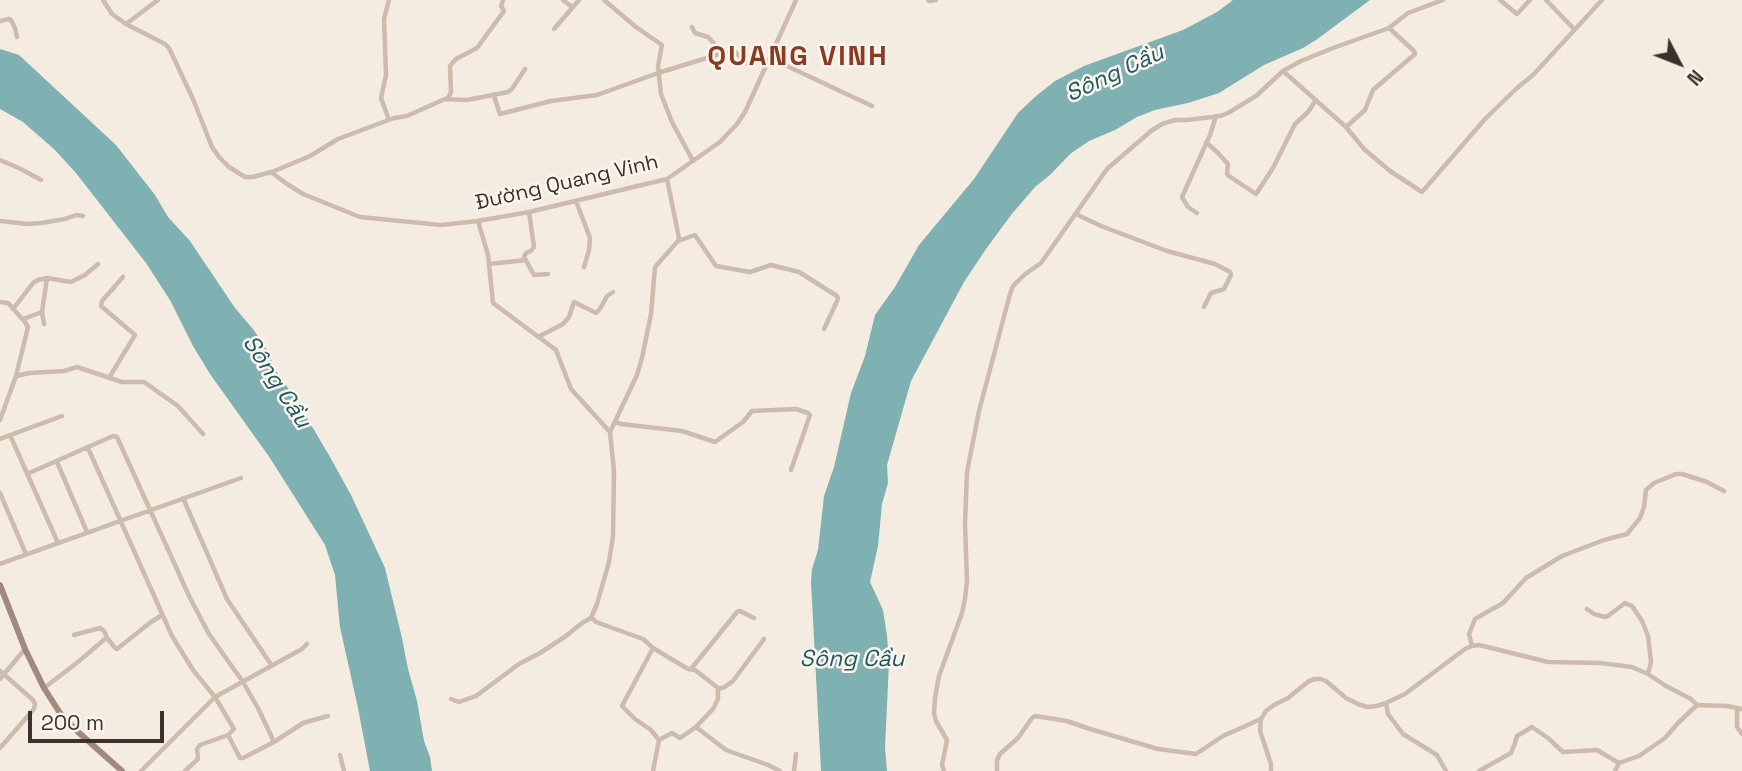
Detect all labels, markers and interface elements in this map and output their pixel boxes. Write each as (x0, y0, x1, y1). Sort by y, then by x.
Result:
north arrow (1644, 28, 1714, 98)
water label: Sông Cầu (1062, 39, 1168, 109)
district label: QUANG VINH (709, 40, 887, 74)
text: N (1681, 64, 1709, 90)
street label: Đường Quang Vinh (473, 150, 661, 216)
water label: Sông Cầu (236, 331, 316, 433)
water label: Sông Cầu (800, 646, 904, 674)
scale bar (32, 698, 168, 742)
text: 200 m (41, 709, 104, 736)

